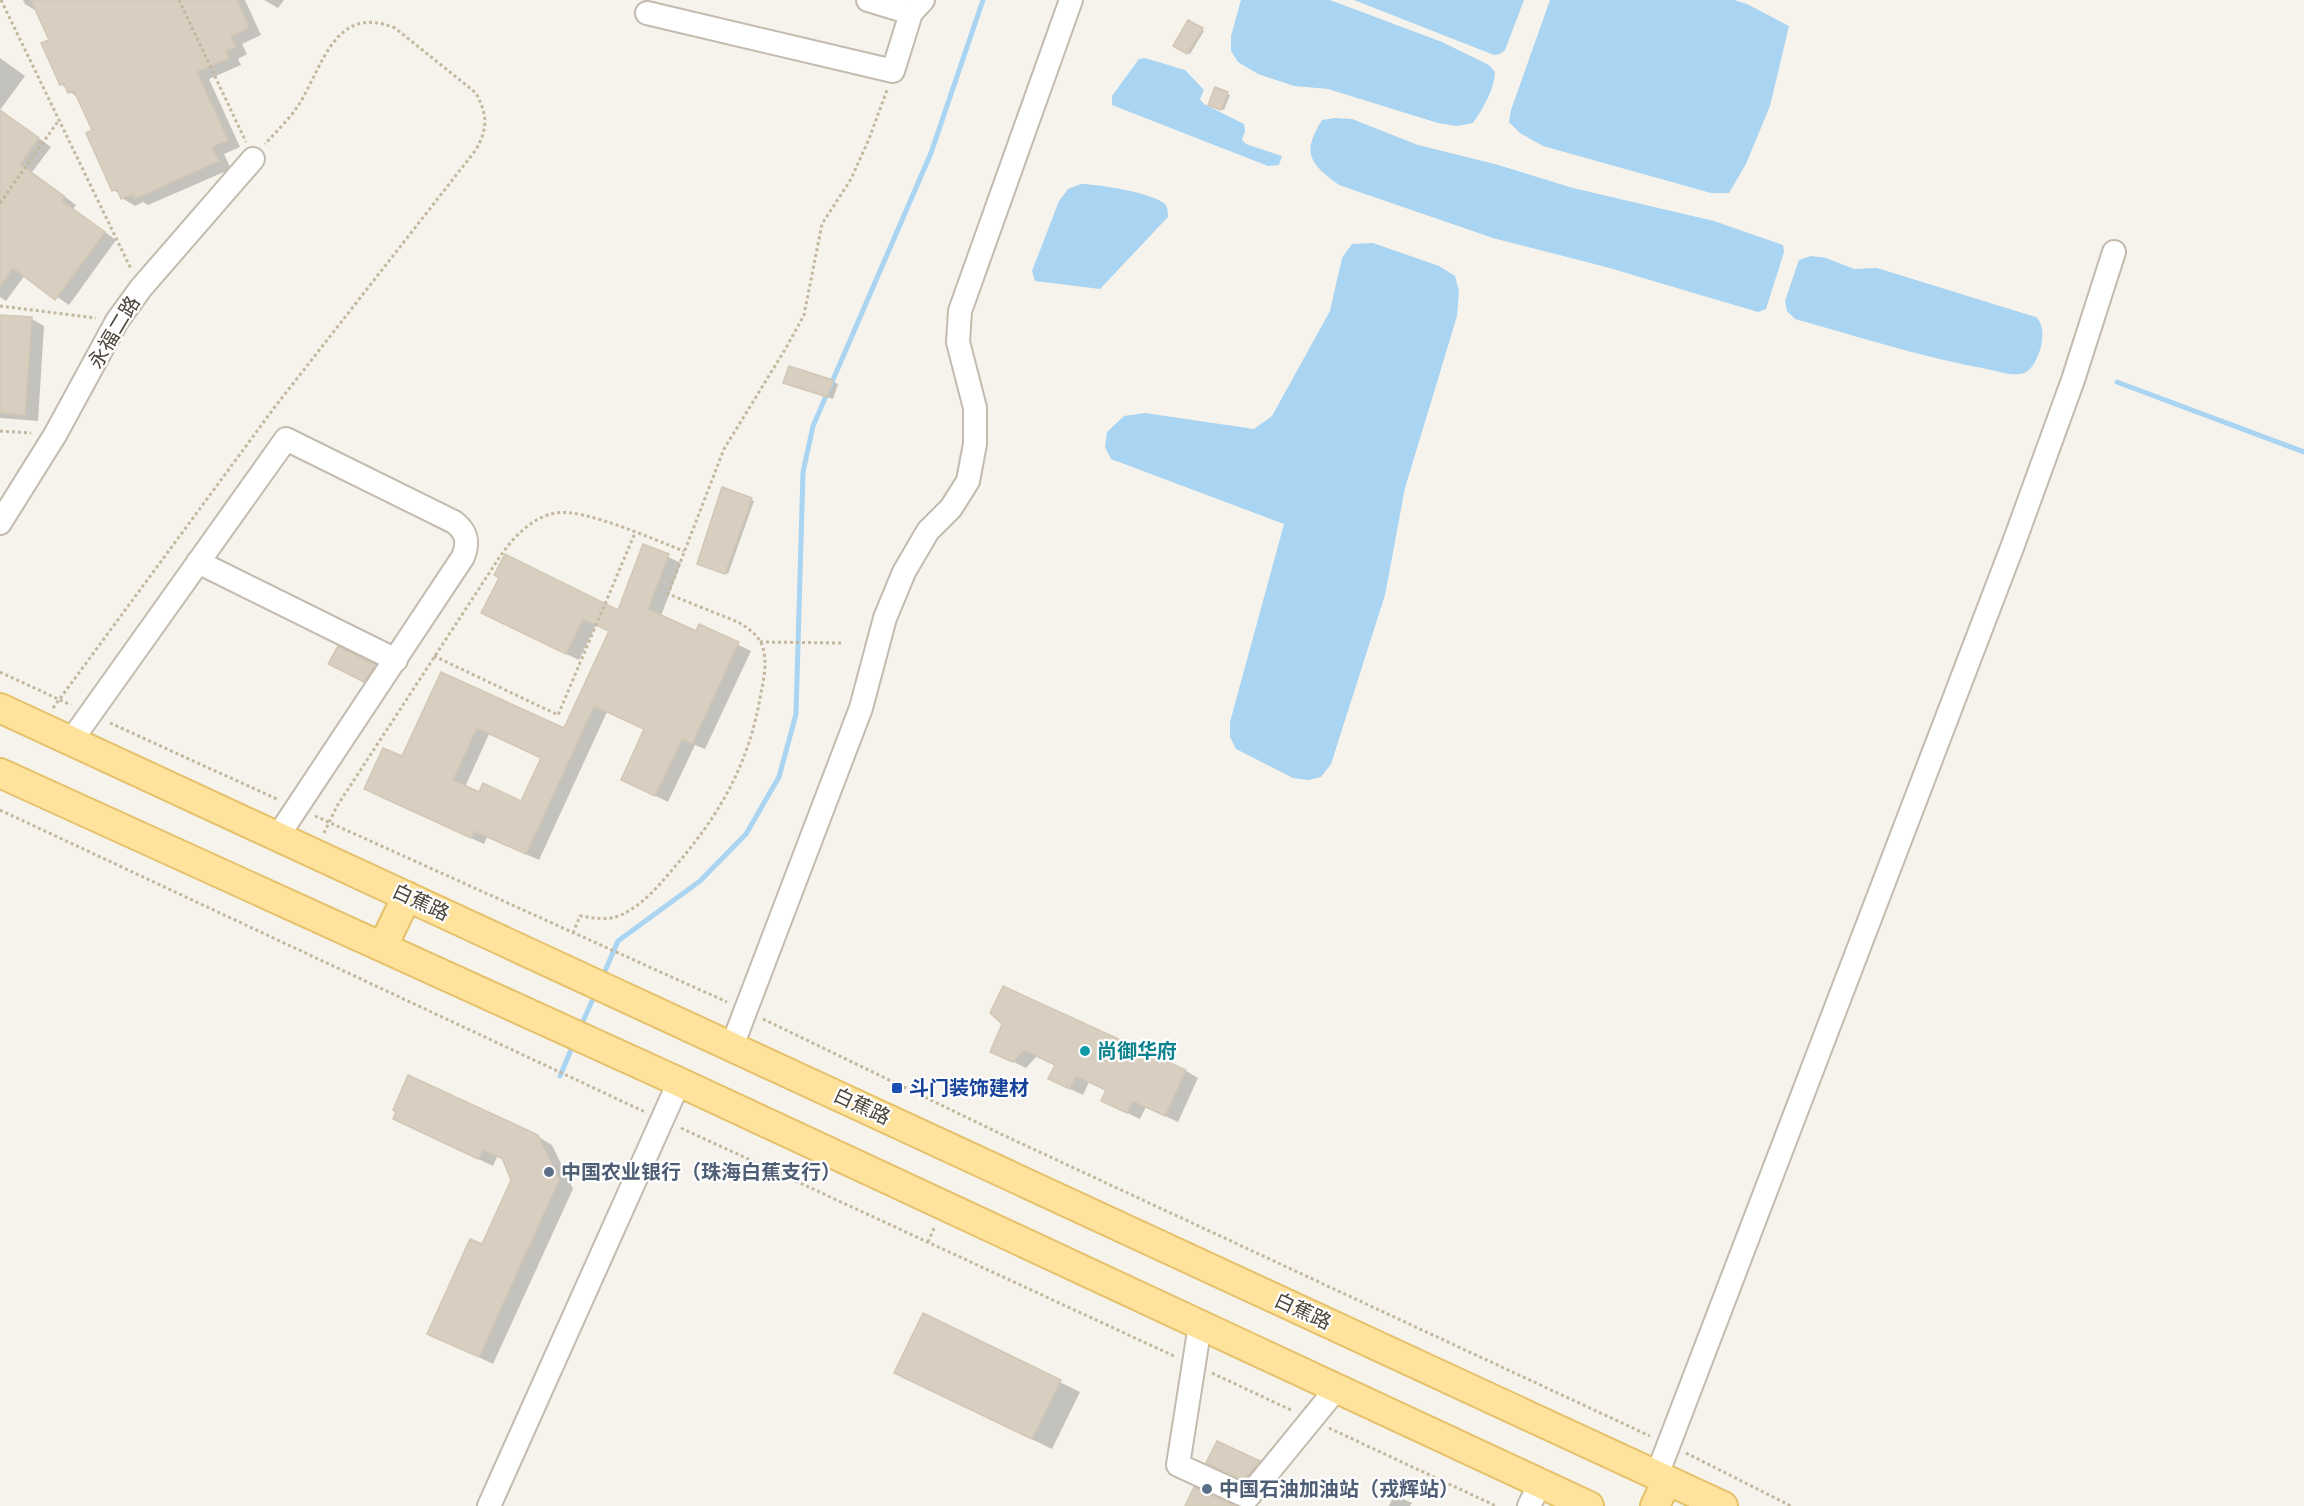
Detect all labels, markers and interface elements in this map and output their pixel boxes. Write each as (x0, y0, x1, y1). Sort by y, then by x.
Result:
street label: 永福二路 (83, 292, 145, 372)
street label: 白蕉路 (389, 878, 453, 926)
place label: 尚御华府 (1097, 1039, 1177, 1063)
marker: 尚御华府 (1078, 1044, 1092, 1058)
place label: 斗门装饰建材 (909, 1076, 1029, 1100)
marker: 斗门装饰建材 (890, 1081, 904, 1095)
street label: 白蕉路 (830, 1082, 894, 1130)
place label: 中国农业银行（珠海白蕉支行） (561, 1160, 841, 1184)
marker: 中国农业银行（珠海白蕉支行） (542, 1165, 556, 1179)
street label: 白蕉路 (1271, 1287, 1335, 1335)
place label: 中国石油加油站（戎辉站） (1219, 1477, 1459, 1501)
marker: 中国石油加油站（戎辉站） (1200, 1482, 1214, 1496)

